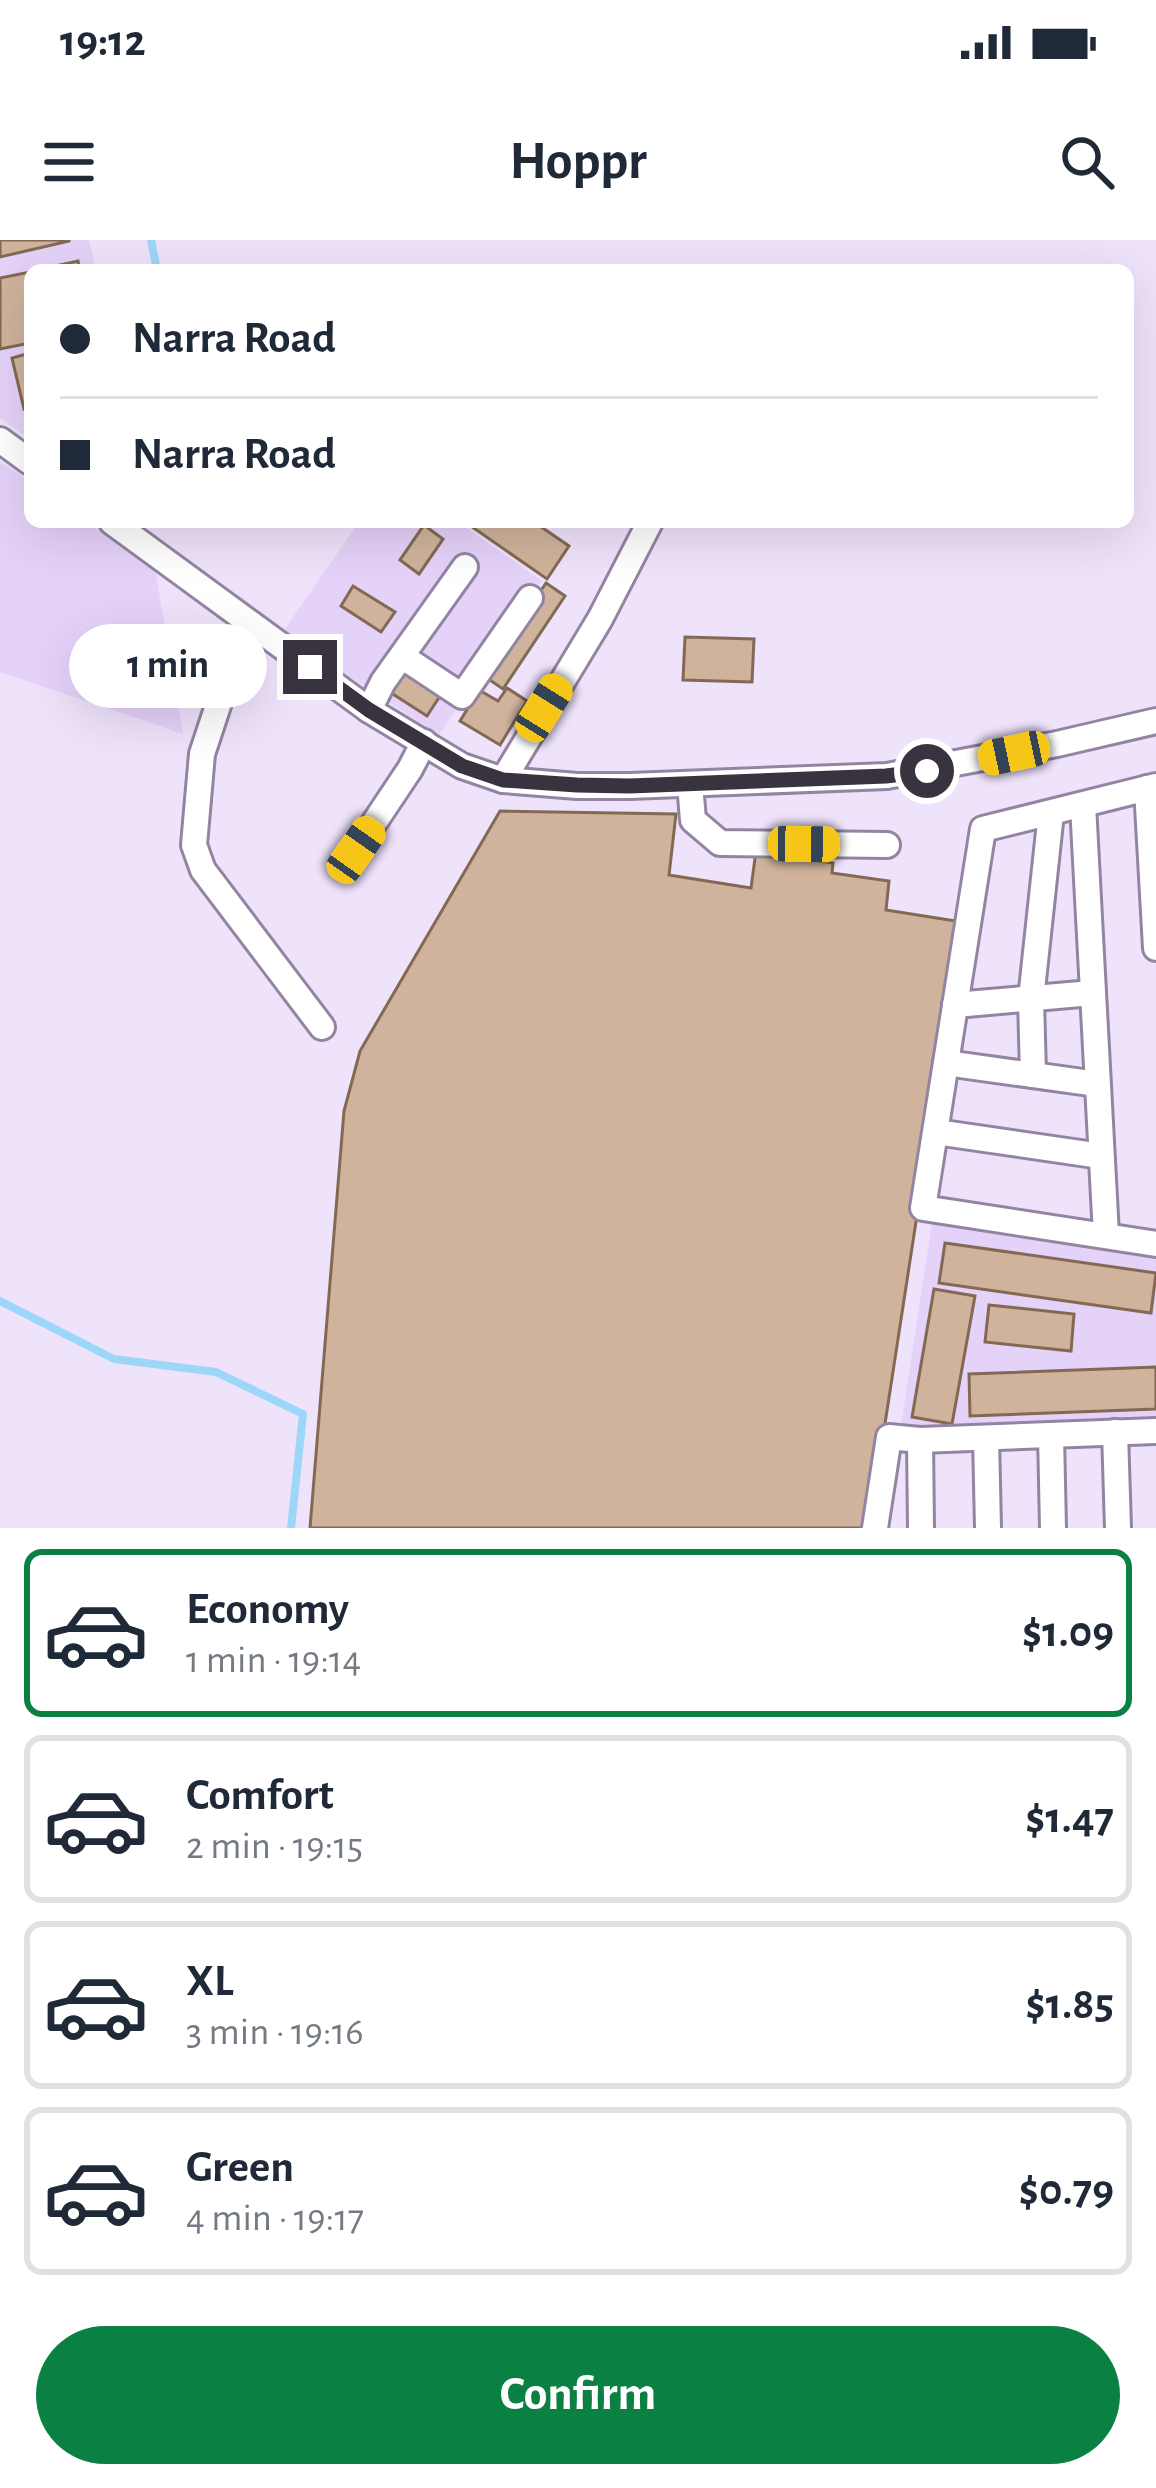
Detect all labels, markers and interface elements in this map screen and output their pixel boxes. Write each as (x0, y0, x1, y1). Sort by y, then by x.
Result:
text: 19:12 (60, 19, 146, 64)
icon: menu (36, 129, 102, 195)
icon: search (1054, 129, 1120, 195)
text: Hoppr (509, 135, 647, 189)
text: Narra Road (132, 316, 336, 361)
text: Narra Road (132, 432, 336, 477)
callout: 1 min (70, 625, 268, 709)
route end (283, 640, 337, 694)
text: 1 min (127, 646, 209, 685)
car (510, 668, 578, 748)
car (975, 728, 1053, 778)
route start (900, 744, 954, 798)
car (321, 810, 391, 890)
car (768, 825, 840, 863)
icon: car (42, 1579, 150, 1687)
text: Economy (186, 1587, 349, 1632)
text: $1.09 (1022, 1610, 1114, 1655)
text: 1 min · 19:14 (186, 1641, 361, 1680)
icon: car (42, 1765, 150, 1873)
text: Comfort (186, 1773, 334, 1818)
text: $1.47 (1025, 1796, 1114, 1841)
text: 2 min · 19:15 (186, 1827, 363, 1866)
icon: car (42, 1951, 150, 2059)
text: XL (186, 1959, 234, 2004)
text: $1.85 (1026, 1982, 1114, 2027)
text: 3 min · 19:16 (186, 2013, 364, 2052)
icon: car (42, 2137, 150, 2245)
text: Green (186, 2145, 294, 2190)
text: $0.79 (1019, 2168, 1114, 2213)
text: 4 min · 19:17 (186, 2199, 364, 2238)
button: Confirm (36, 2326, 1120, 2464)

